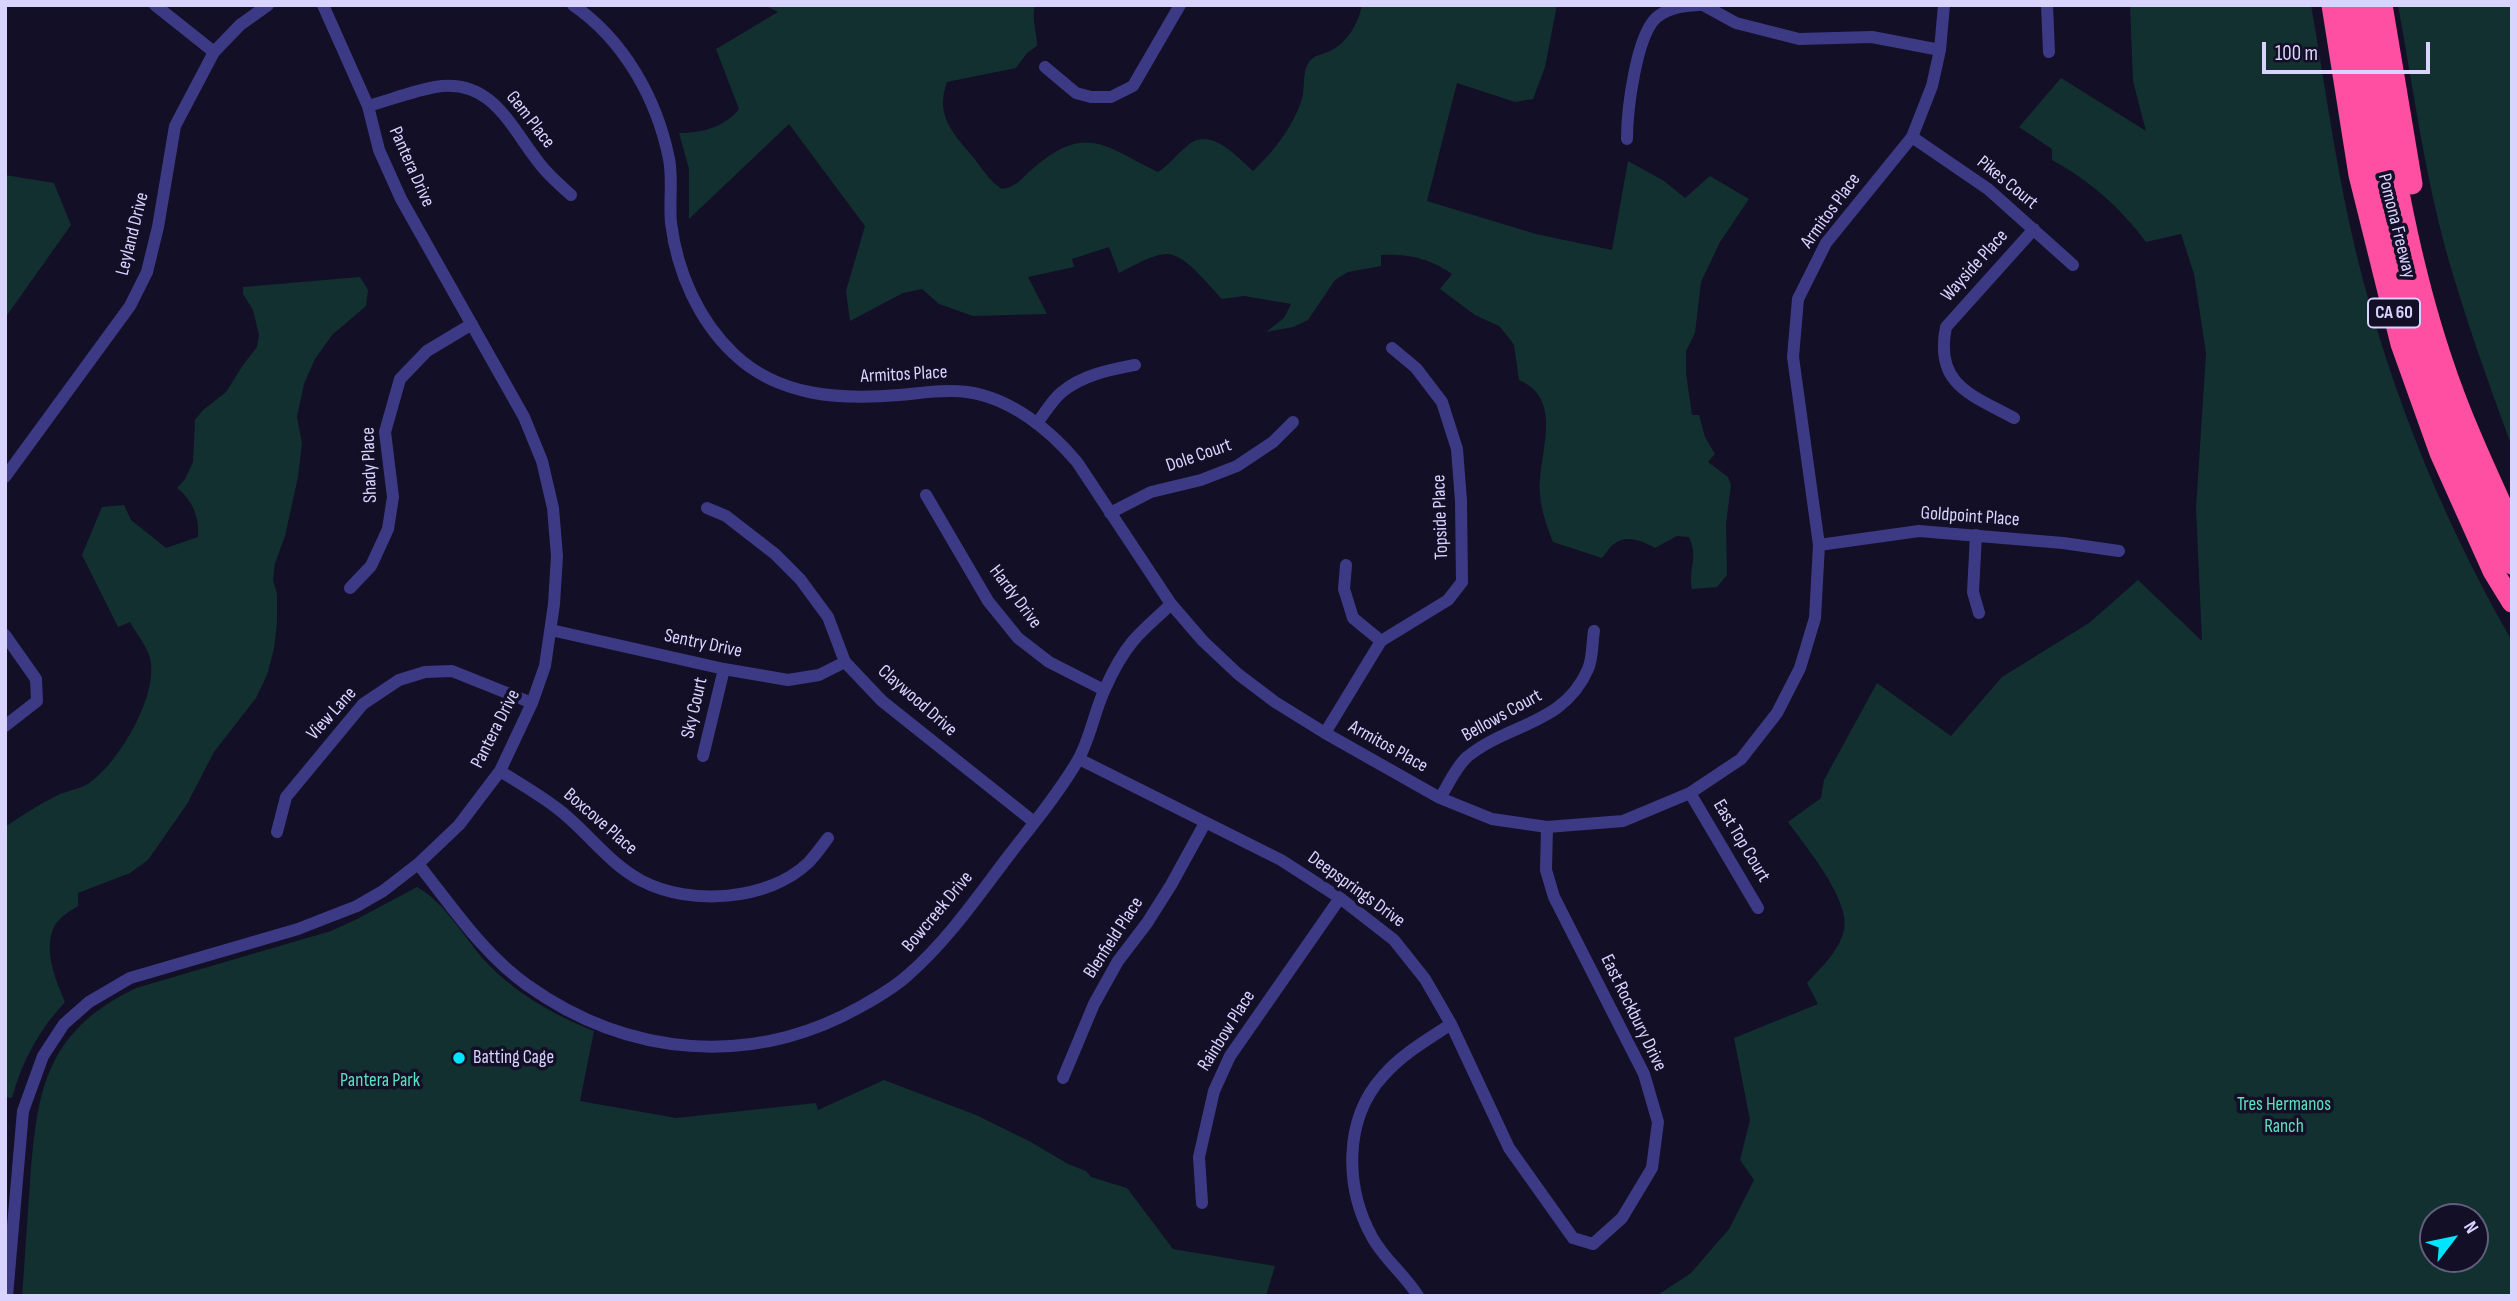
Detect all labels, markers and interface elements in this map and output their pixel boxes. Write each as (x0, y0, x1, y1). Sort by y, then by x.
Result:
scale bar (2265, 28, 2433, 72)
text: 100 m (2275, 41, 2318, 66)
street label: Gem Place (501, 87, 559, 153)
street label: Pantera Drive (383, 123, 439, 211)
street label: Pikes Court (1972, 151, 2042, 215)
street label: Armitos Place (1796, 169, 1866, 253)
street label: Pomona Freeway (2372, 171, 2420, 281)
street label: Leyland Drive (112, 190, 154, 278)
street label: Wayside Place (1937, 225, 2013, 307)
road number: CA 60 (2368, 298, 2420, 328)
street label: Armitos Place (860, 361, 948, 389)
street label: Shady Place (357, 427, 383, 503)
street label: Dole Court (1163, 434, 1235, 478)
street label: Topside Place (1428, 474, 1454, 560)
street label: Goldpoint Place (1920, 502, 2020, 532)
street label: Hardy Drive (984, 561, 1046, 633)
street label: Sentry Drive (662, 625, 744, 663)
street label: Claywood Drive (873, 660, 961, 742)
street label: Sky Court (677, 675, 713, 741)
street label: View Lane (302, 683, 362, 745)
street label: Bellows Court (1458, 685, 1546, 747)
street label: Pantera Drive (466, 686, 526, 772)
street label: Armitos Place (1344, 716, 1432, 778)
street label: Boxcove Place (559, 784, 641, 860)
street label: East Top Court (1708, 796, 1774, 886)
street label: Deepsprings Drive (1303, 847, 1409, 933)
street label: Bowcreek Drive (898, 867, 978, 957)
street label: Blenfield Place (1079, 893, 1149, 983)
street label: East Rockbury Drive (1595, 951, 1671, 1075)
street label: Rainbow Place (1193, 986, 1261, 1076)
place label: Batting Cage (473, 1047, 554, 1069)
marker: Batting Cage (451, 1050, 467, 1066)
park label: Pantera Park (340, 1070, 420, 1092)
park label: Tres Hermanos Ranch (2237, 1094, 2331, 1138)
north arrow (2419, 1203, 2489, 1273)
text: N (2458, 1217, 2483, 1238)

